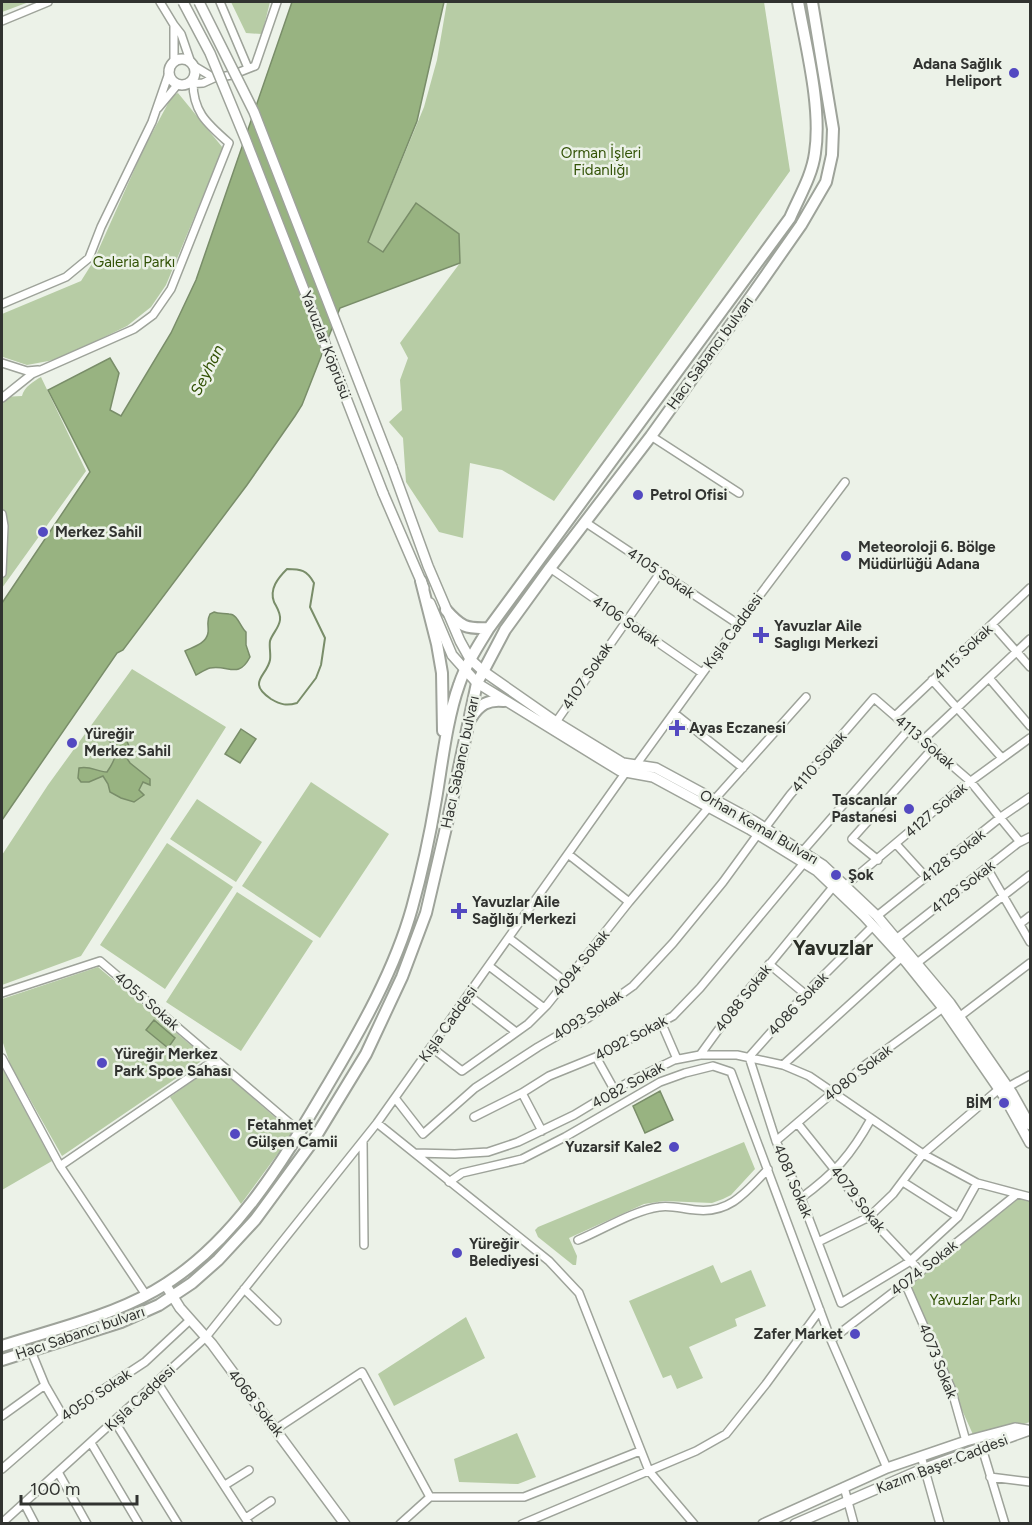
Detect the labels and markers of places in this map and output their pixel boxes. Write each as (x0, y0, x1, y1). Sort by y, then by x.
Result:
place label: Adana Sağlık Heliport (913, 55, 1002, 90)
marker: Adana Sağlık Heliport (1007, 66, 1021, 80)
place label: Petrol Ofisi (650, 486, 728, 504)
marker: Petrol Ofisi (631, 488, 645, 502)
place label: Merkez Sahil (55, 523, 142, 541)
marker: Merkez Sahil (36, 525, 50, 539)
place label: Meteoroloji 6. Bölge Müdürlüğü Adana (858, 538, 996, 573)
marker: Meteoroloji 6. Bölge Müdürlüğü Adana (839, 549, 853, 563)
place label: Yavuzlar Aile Saglıgı Merkezi (774, 617, 878, 652)
marker: Yavuzlar Aile Saglıgı Merkezi (752, 626, 770, 644)
place label: Ayas Eczanesi (689, 719, 786, 737)
marker: Ayas Eczanesi (670, 721, 684, 735)
place label: Yüreğir Merkez Sahil (84, 725, 171, 760)
marker: Yüreğir Merkez Sahil (65, 736, 79, 750)
place label: Tascanlar Pastanesi (831, 791, 897, 826)
marker: Tascanlar Pastanesi (902, 802, 916, 816)
place label: Şok (848, 866, 874, 884)
marker: Şok (829, 868, 843, 882)
place label: Yavuzlar Aile Sağlığı Merkezi (472, 893, 576, 928)
marker: Yavuzlar Aile Sağlığı Merkezi (450, 902, 468, 920)
place label: Yüreğir Merkez Park Spoe Sahası (114, 1045, 232, 1080)
marker: Yüreğir Merkez Park Spoe Sahası (95, 1056, 109, 1070)
place label: BİM (966, 1093, 992, 1112)
marker: BİM (997, 1096, 1011, 1110)
place label: Fetahmet Gülşen Camii (247, 1116, 338, 1151)
marker: Fetahmet Gülşen Camii (228, 1127, 242, 1141)
place label: Yuzarsif Kale2 (565, 1138, 662, 1156)
marker: Yuzarsif Kale2 (667, 1140, 681, 1154)
place label: Yüreğir Belediyesi (469, 1235, 539, 1270)
marker: Yüreğir Belediyesi (450, 1246, 464, 1260)
place label: Zafer Market (754, 1325, 843, 1343)
marker: Zafer Market (848, 1327, 862, 1341)

